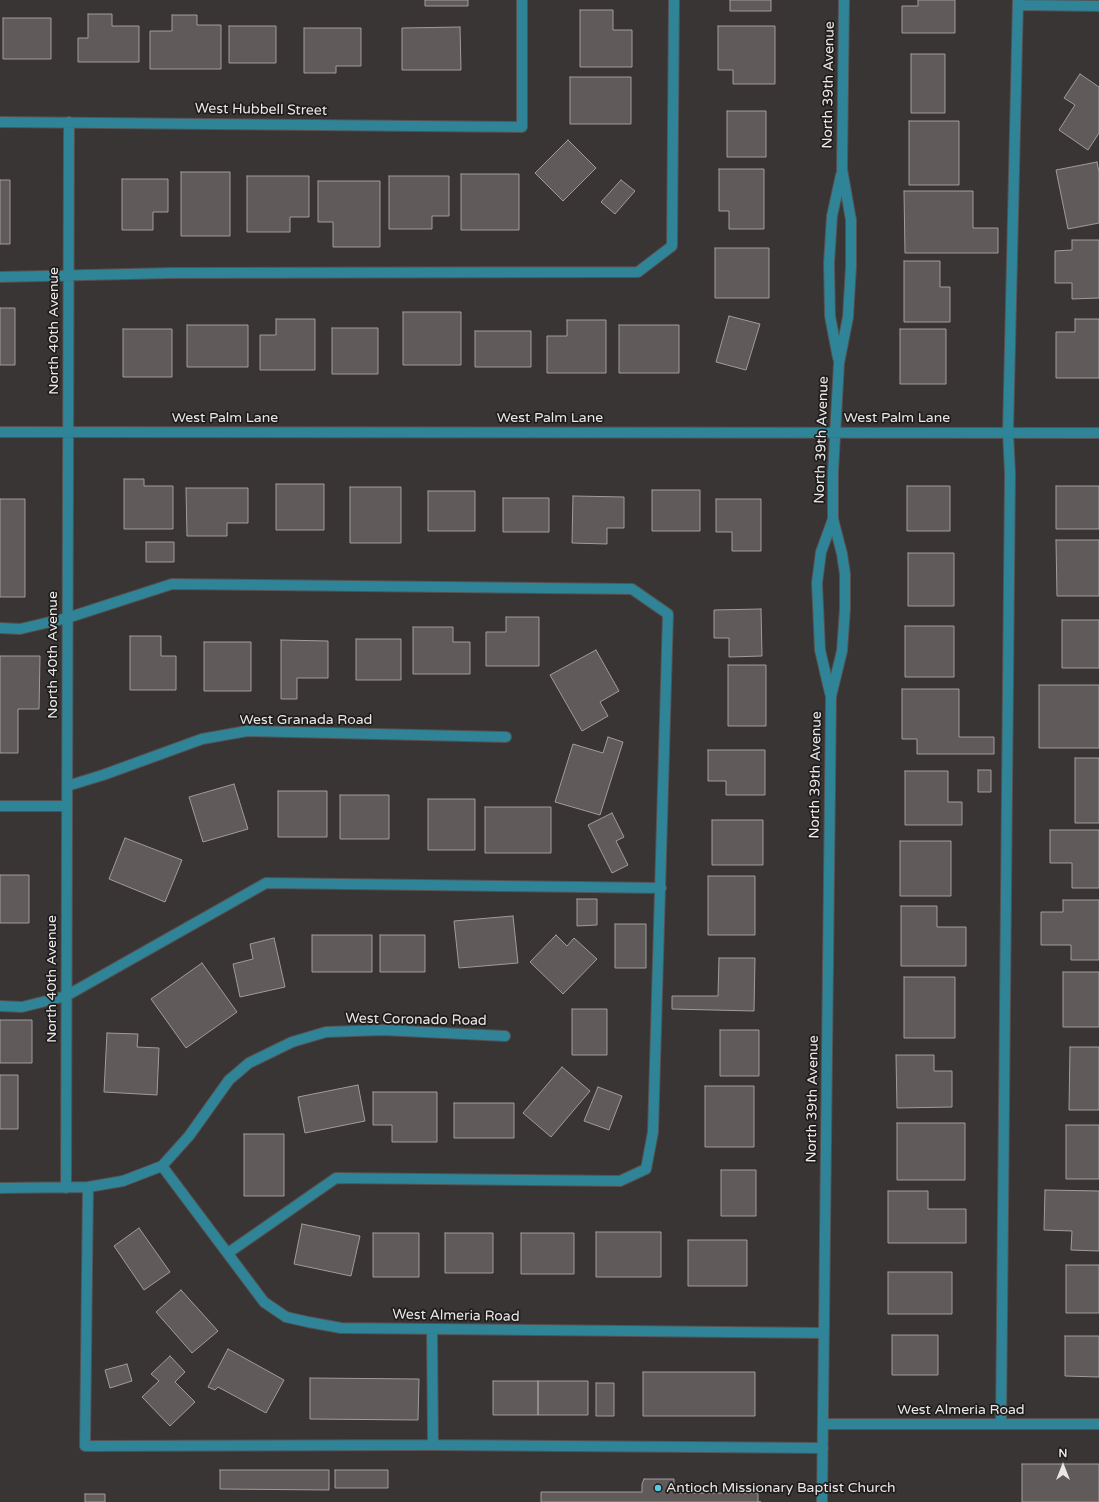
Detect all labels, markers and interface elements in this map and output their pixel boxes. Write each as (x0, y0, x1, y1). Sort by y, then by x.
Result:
street label: North 39th Avenue (819, 21, 839, 149)
street label: West Hubbell Street (195, 100, 327, 120)
street label: North 40th Avenue (46, 267, 62, 395)
street label: North 39th Avenue (811, 376, 833, 504)
street label: West Palm Lane (172, 410, 278, 426)
street label: West Palm Lane (497, 410, 603, 426)
street label: West Palm Lane (844, 410, 950, 426)
street label: North 40th Avenue (45, 591, 61, 719)
street label: North 39th Avenue (806, 711, 826, 839)
street label: West Granada Road (240, 712, 372, 728)
street label: North 40th Avenue (44, 915, 60, 1043)
street label: West Coronado Road (345, 1010, 487, 1030)
street label: North 39th Avenue (803, 1035, 823, 1163)
street label: West Almeria Road (392, 1306, 520, 1326)
street label: West Almeria Road (897, 1402, 1025, 1418)
north arrow (1043, 1446, 1083, 1486)
text: N (1059, 1447, 1067, 1460)
place label: Antioch Missionary Baptist Church (666, 1480, 896, 1496)
marker: Antioch Missionary Baptist Church (653, 1483, 663, 1493)

